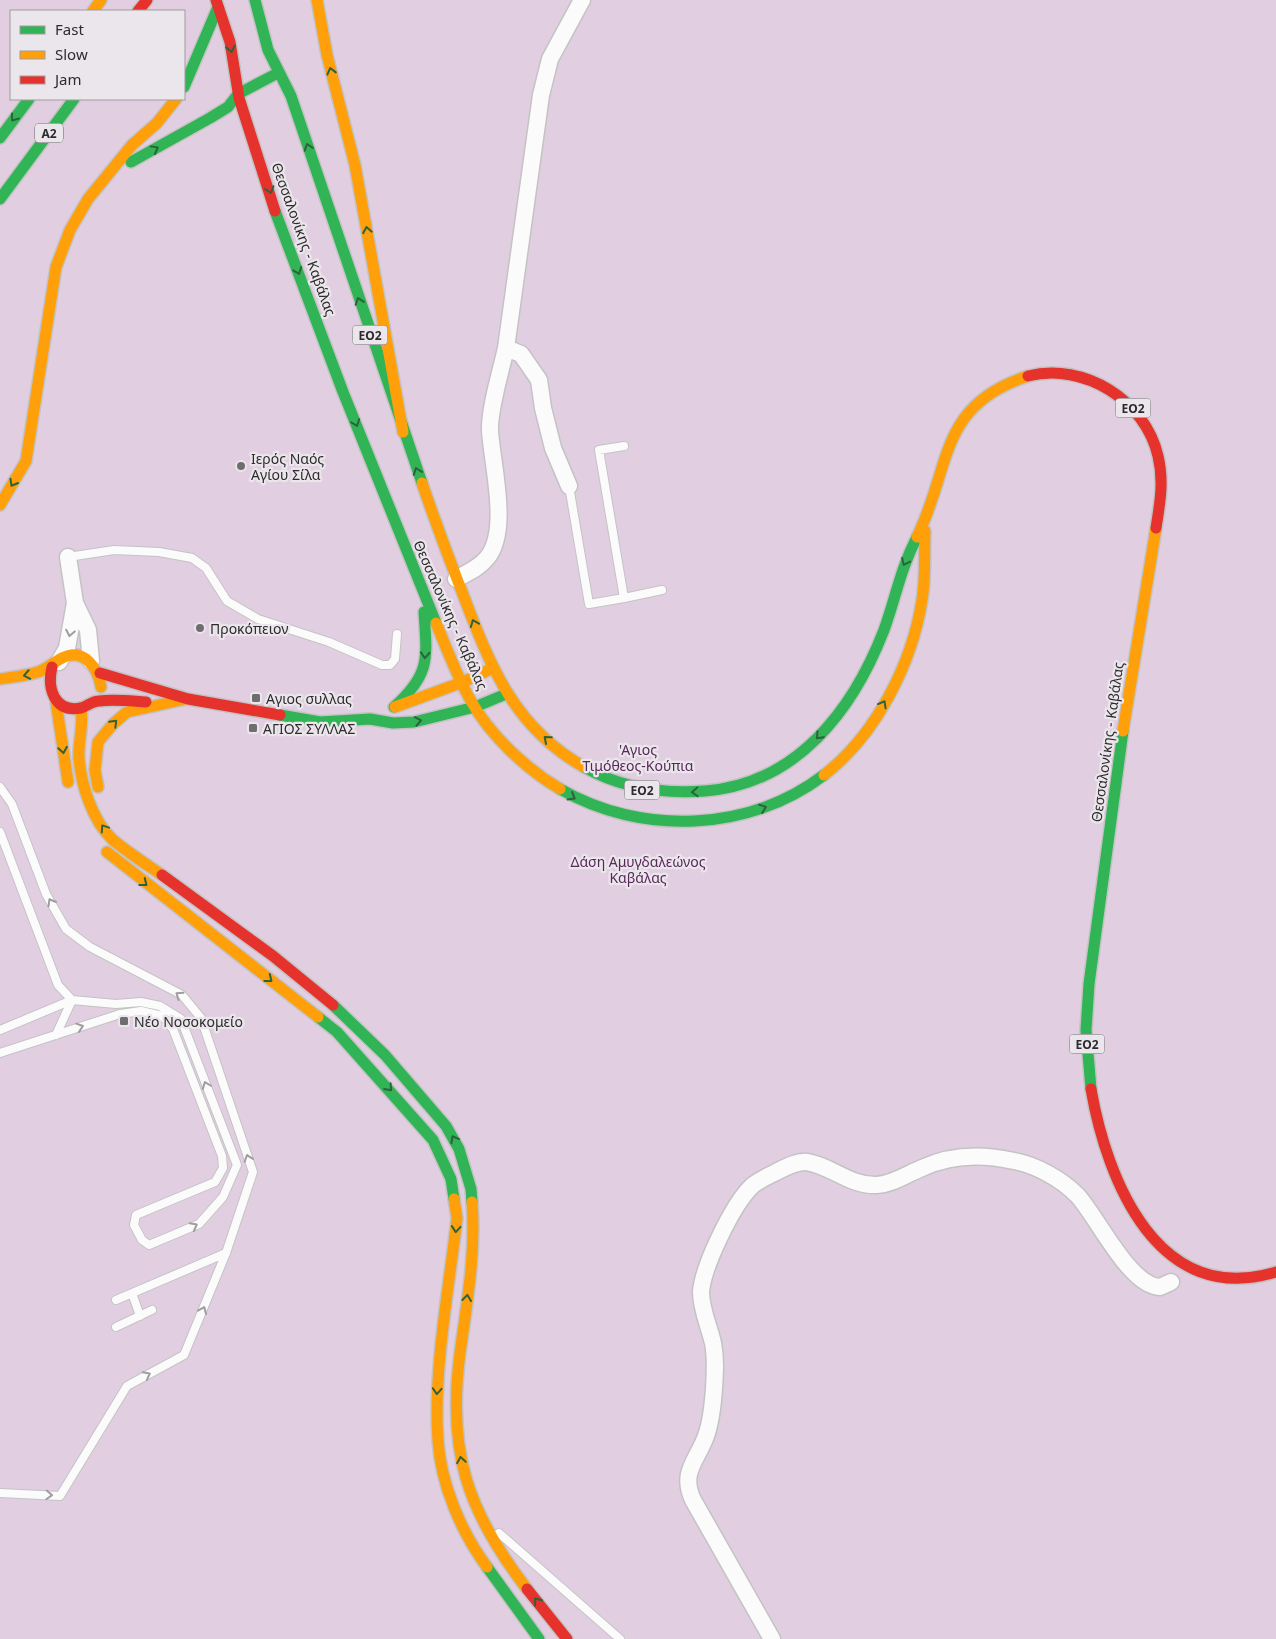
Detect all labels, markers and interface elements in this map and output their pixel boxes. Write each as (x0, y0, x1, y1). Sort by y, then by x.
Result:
legend (10, 10, 185, 100)
text: Fast (55, 19, 84, 39)
text: Slow (55, 44, 88, 64)
one-way arrow (225, 45, 236, 54)
one-way arrow (326, 67, 337, 76)
text: Jam (53, 69, 82, 89)
one-way arrow (12, 112, 20, 121)
road number: Α2 (35, 124, 63, 142)
one-way arrow (303, 143, 313, 151)
one-way arrow (149, 145, 158, 155)
street label: Θεσσαλονίκης - Καβάλας (267, 160, 341, 318)
one-way arrow (264, 185, 274, 193)
one-way arrow (362, 225, 372, 234)
one-way arrow (292, 266, 302, 274)
one-way arrow (354, 297, 364, 306)
road number: ΕΟ2 (352, 326, 388, 344)
road number: ΕΟ2 (1116, 398, 1150, 418)
one-way arrow (350, 418, 360, 426)
place label: Ιερός Ναός Αγίου Σίλα (251, 449, 324, 484)
marker: Ιερός Ναός Αγίου Σίλα (235, 460, 247, 472)
one-way arrow (413, 467, 423, 476)
one-way arrow (10, 478, 20, 487)
street label: Θεσσαλονίκης - Καβάλας (409, 537, 493, 693)
one-way arrow (901, 557, 912, 566)
place label: Προκόπειον (210, 619, 288, 638)
one-way arrow (469, 619, 480, 628)
marker: Προκόπειον (194, 622, 206, 634)
one-way arrow (65, 629, 75, 638)
one-way arrow (420, 651, 431, 659)
street label: Θεσσαλονίκης - Καβάλας (1086, 660, 1128, 823)
one-way arrow (22, 669, 31, 679)
place label: Αγιος συλλας (266, 689, 352, 708)
marker: Αγιος συλλας (250, 692, 262, 704)
one-way arrow (876, 701, 886, 710)
one-way arrow (414, 716, 422, 726)
place label: ΑΓΙΟΣ ΣΥΛΛΑΣ (263, 719, 355, 738)
one-way arrow (108, 720, 117, 729)
marker: ΑΓΙΟΣ ΣΥΛΛΑΣ (247, 722, 259, 734)
one-way arrow (815, 731, 824, 740)
one-way arrow (543, 736, 552, 745)
park label: 'Αγιος Τιμόθεος-Κούπια (583, 740, 694, 775)
one-way arrow (58, 746, 68, 754)
road number: ΕΟ2 (624, 780, 660, 800)
one-way arrow (690, 787, 698, 798)
one-way arrow (567, 791, 576, 801)
one-way arrow (758, 804, 767, 814)
one-way arrow (100, 824, 110, 833)
park label: Δάση Αμυγδαλεώνος Καβάλας (571, 852, 706, 887)
one-way arrow (138, 878, 147, 886)
one-way arrow (47, 898, 57, 907)
one-way arrow (263, 974, 272, 983)
one-way arrow (175, 992, 185, 1001)
place label: Νέο Νοσοκομείο (134, 1012, 243, 1031)
marker: Νέο Νοσοκομείο (118, 1015, 130, 1027)
one-way arrow (75, 1023, 83, 1033)
road number: ΕΟ2 (1070, 1034, 1104, 1054)
one-way arrow (202, 1081, 212, 1090)
one-way arrow (383, 1082, 392, 1091)
one-way arrow (450, 1136, 460, 1145)
one-way arrow (244, 1154, 254, 1163)
one-way arrow (189, 1222, 198, 1232)
one-way arrow (451, 1225, 462, 1233)
one-way arrow (461, 1294, 472, 1302)
one-way arrow (197, 1307, 207, 1315)
one-way arrow (141, 1371, 150, 1381)
one-way arrow (432, 1387, 443, 1395)
one-way arrow (456, 1455, 466, 1464)
one-way arrow (45, 1490, 53, 1501)
one-way arrow (534, 1597, 543, 1606)

